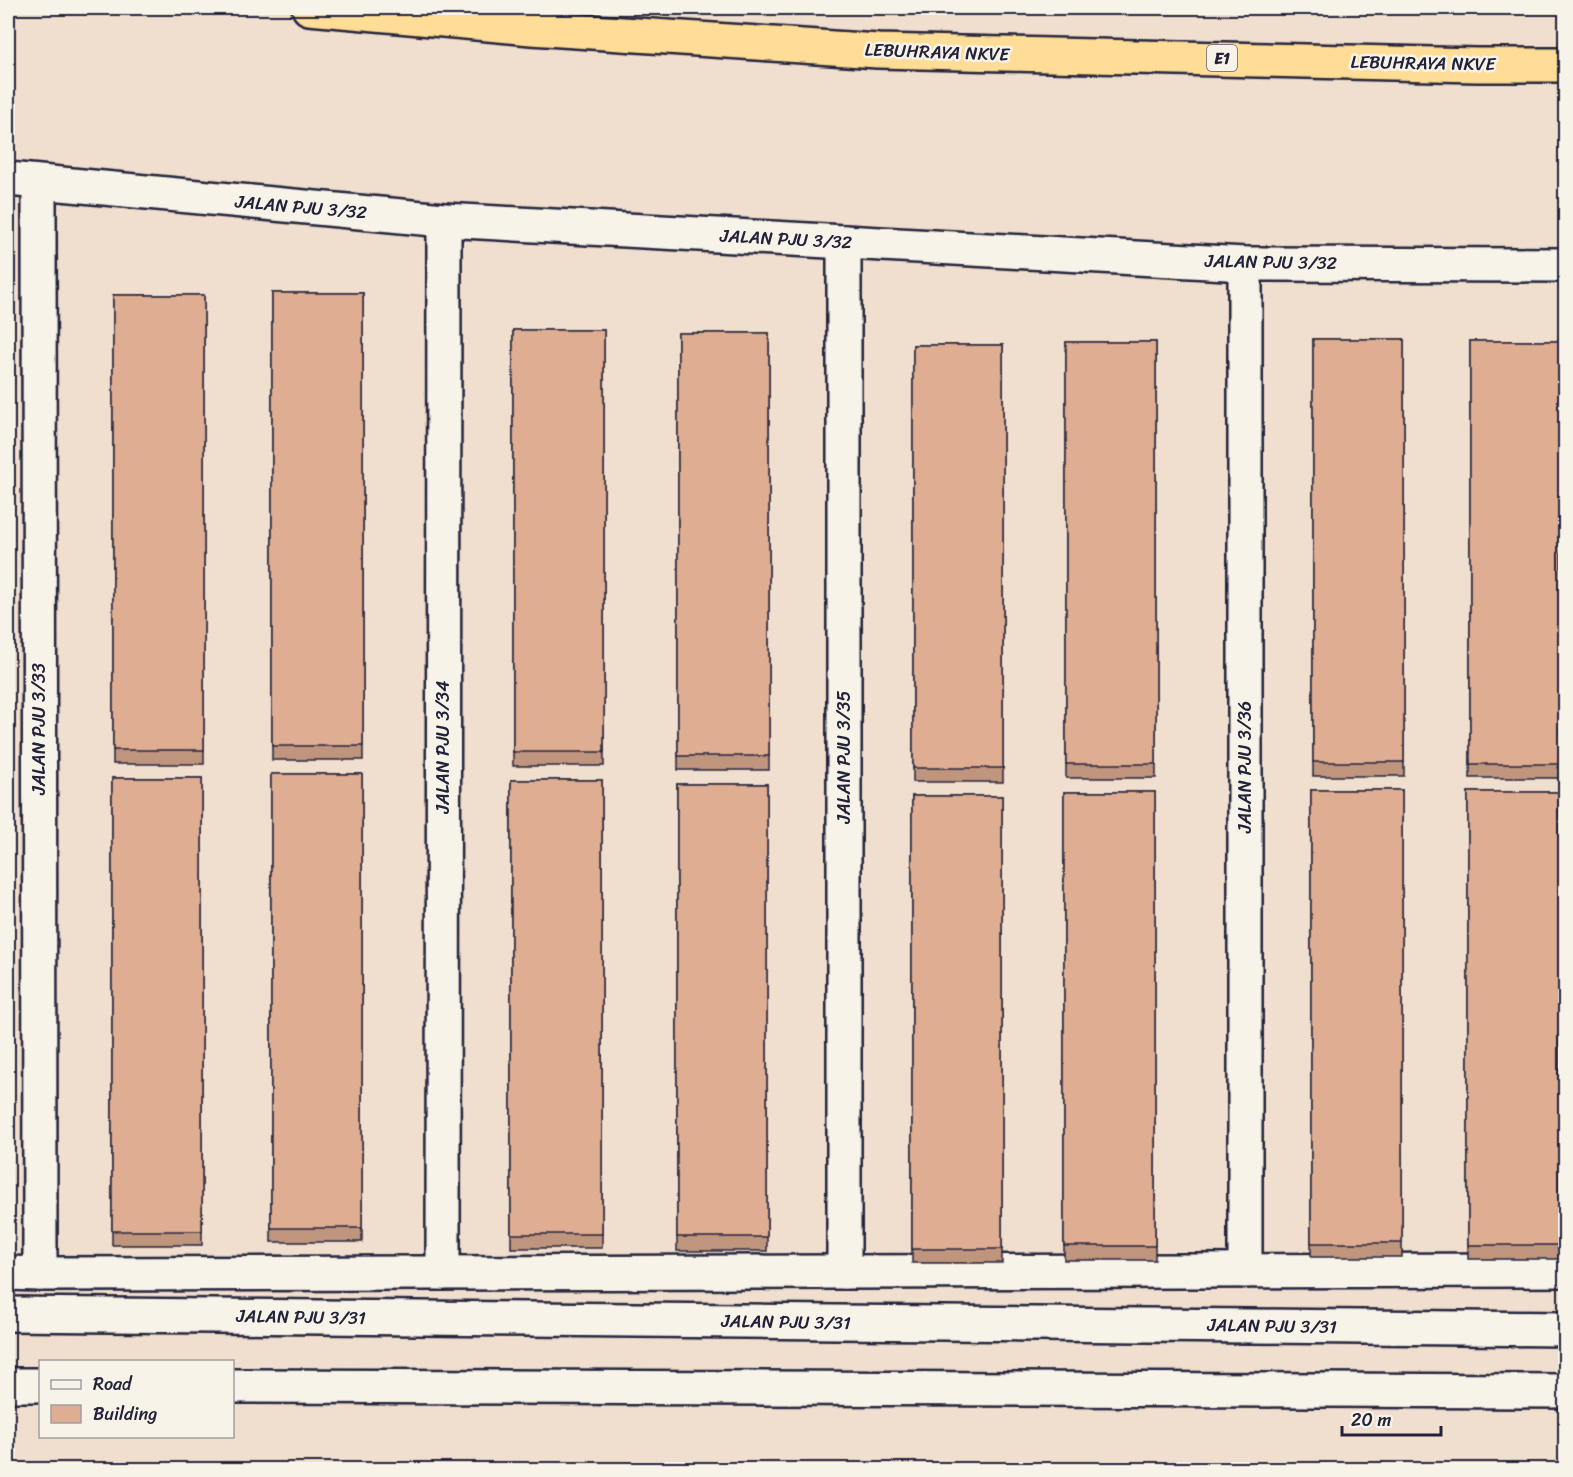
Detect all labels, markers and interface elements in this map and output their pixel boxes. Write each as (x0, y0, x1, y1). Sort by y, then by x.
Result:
street label: LEBUHRAYA NKVE (864, 33, 1011, 71)
road number: E1 (1207, 45, 1237, 71)
street label: LEBUHRAYA NKVE (1350, 46, 1497, 80)
street label: JALAN PJU 3/32 (233, 185, 368, 229)
street label: JALAN PJU 3/32 (718, 220, 853, 258)
street label: JALAN PJU 3/32 (1204, 245, 1337, 279)
street label: JALAN PJU 3/33 (23, 663, 55, 796)
street label: JALAN PJU 3/34 (427, 680, 459, 815)
street label: JALAN PJU 3/35 (828, 691, 860, 824)
street label: JALAN PJU 3/36 (1229, 701, 1261, 834)
street label: JALAN PJU 3/31 (235, 1300, 366, 1334)
street label: JALAN PJU 3/31 (720, 1305, 851, 1339)
street label: JALAN PJU 3/31 (1206, 1309, 1337, 1343)
legend (39, 1360, 234, 1438)
text: Road (93, 1368, 133, 1400)
text: Building (93, 1398, 157, 1430)
scale bar (1342, 1399, 1441, 1437)
text: 20 m (1351, 1404, 1391, 1436)

